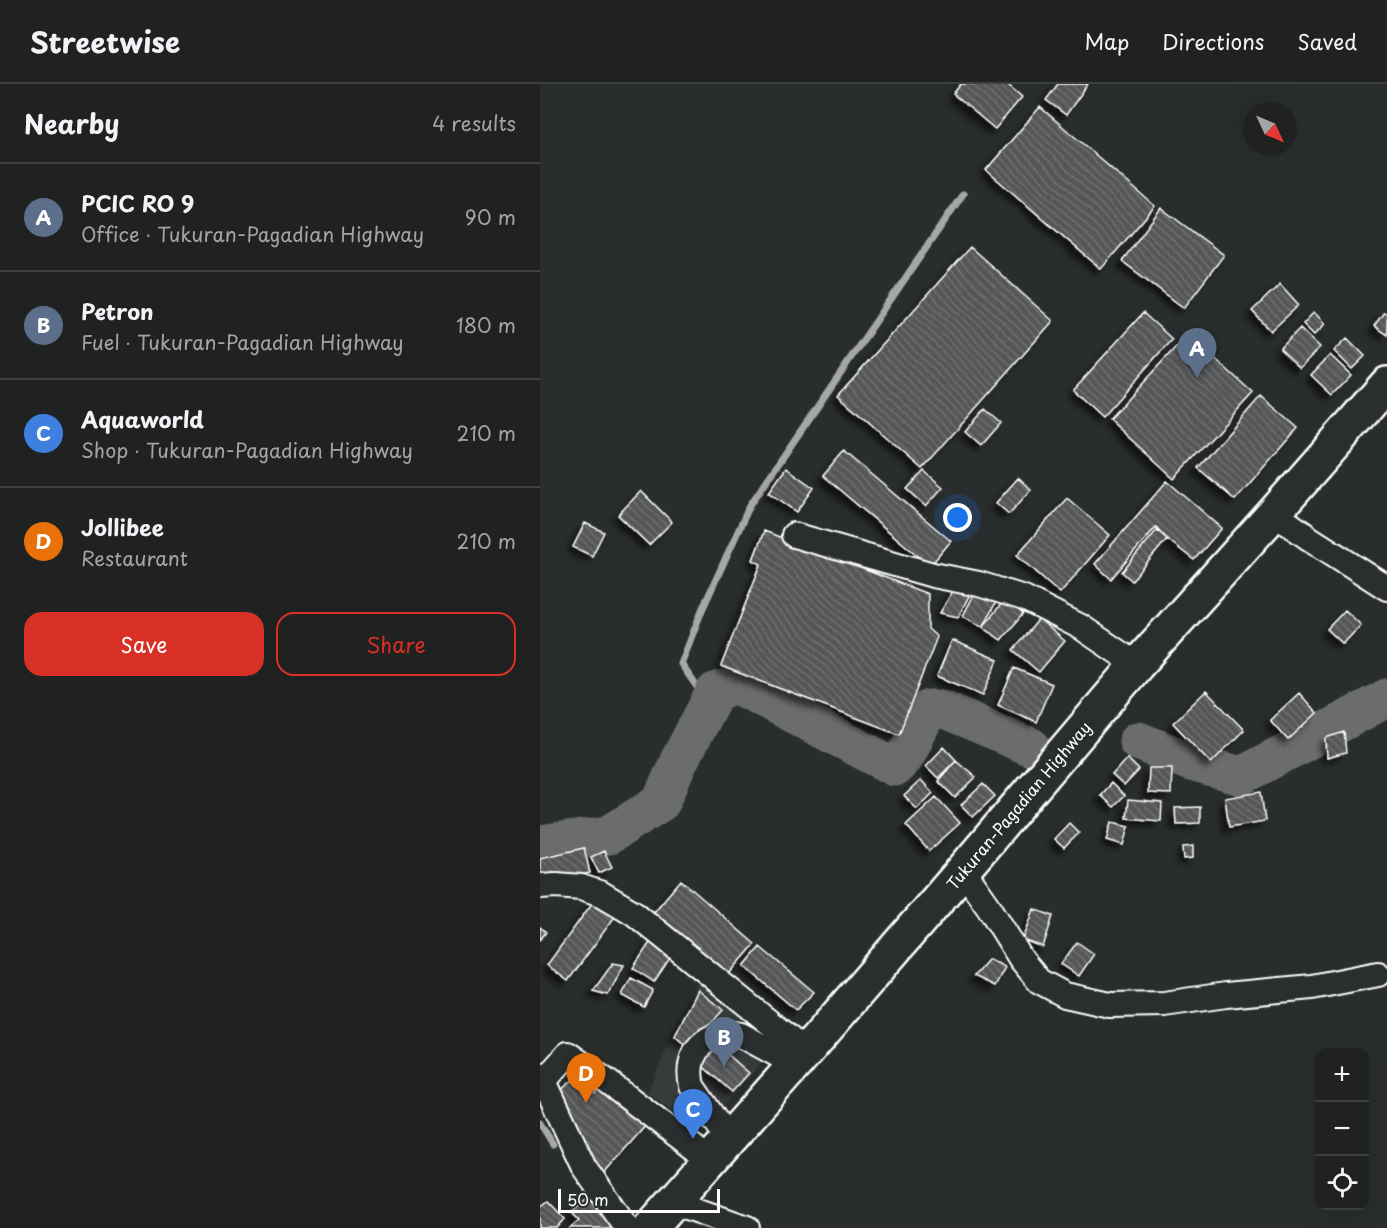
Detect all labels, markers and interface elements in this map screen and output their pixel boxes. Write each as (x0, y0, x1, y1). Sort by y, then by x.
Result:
text: Streetwise (30, 20, 180, 63)
text: Map (1084, 25, 1129, 57)
text: Directions (1162, 25, 1264, 57)
text: Saved (1297, 25, 1357, 57)
north arrow (1243, 102, 1297, 156)
text: Nearby (24, 104, 119, 143)
text: 4 results (432, 108, 516, 138)
text: PCIC RO 9 (81, 186, 194, 219)
text: A (36, 202, 51, 232)
text: 90 m (465, 202, 516, 232)
text: Office · Tukuran-Pagadian Highway (81, 219, 424, 249)
text: Petron (81, 294, 154, 327)
text: B (37, 310, 50, 340)
text: 180 m (456, 310, 516, 340)
text: Fuel · Tukuran-Pagadian Highway (81, 327, 404, 357)
pin: A (1178, 328, 1216, 378)
text: Aquaworld (81, 402, 204, 435)
text: C (36, 418, 51, 448)
text: 210 m (457, 418, 516, 448)
text: Shop · Tukuran-Pagadian Highway (81, 435, 413, 465)
your location (943, 503, 972, 532)
text: Jollibee (81, 510, 164, 543)
text: D (36, 526, 51, 556)
text: 210 m (457, 526, 516, 556)
text: Restaurant (81, 543, 188, 573)
button: Save (24, 612, 264, 676)
button: Share (276, 612, 516, 676)
street label: Tukuran-Pagadian Highway (940, 716, 1096, 894)
pin: B (704, 1018, 744, 1067)
map controls (1315, 1048, 1369, 1210)
button: + (1315, 1048, 1369, 1102)
pin: D (566, 1054, 606, 1103)
pin: C (674, 1090, 712, 1139)
button: − (1315, 1102, 1369, 1156)
button: locate (1315, 1156, 1369, 1210)
scale bar (558, 1186, 720, 1214)
text: 50 m (567, 1187, 608, 1211)

